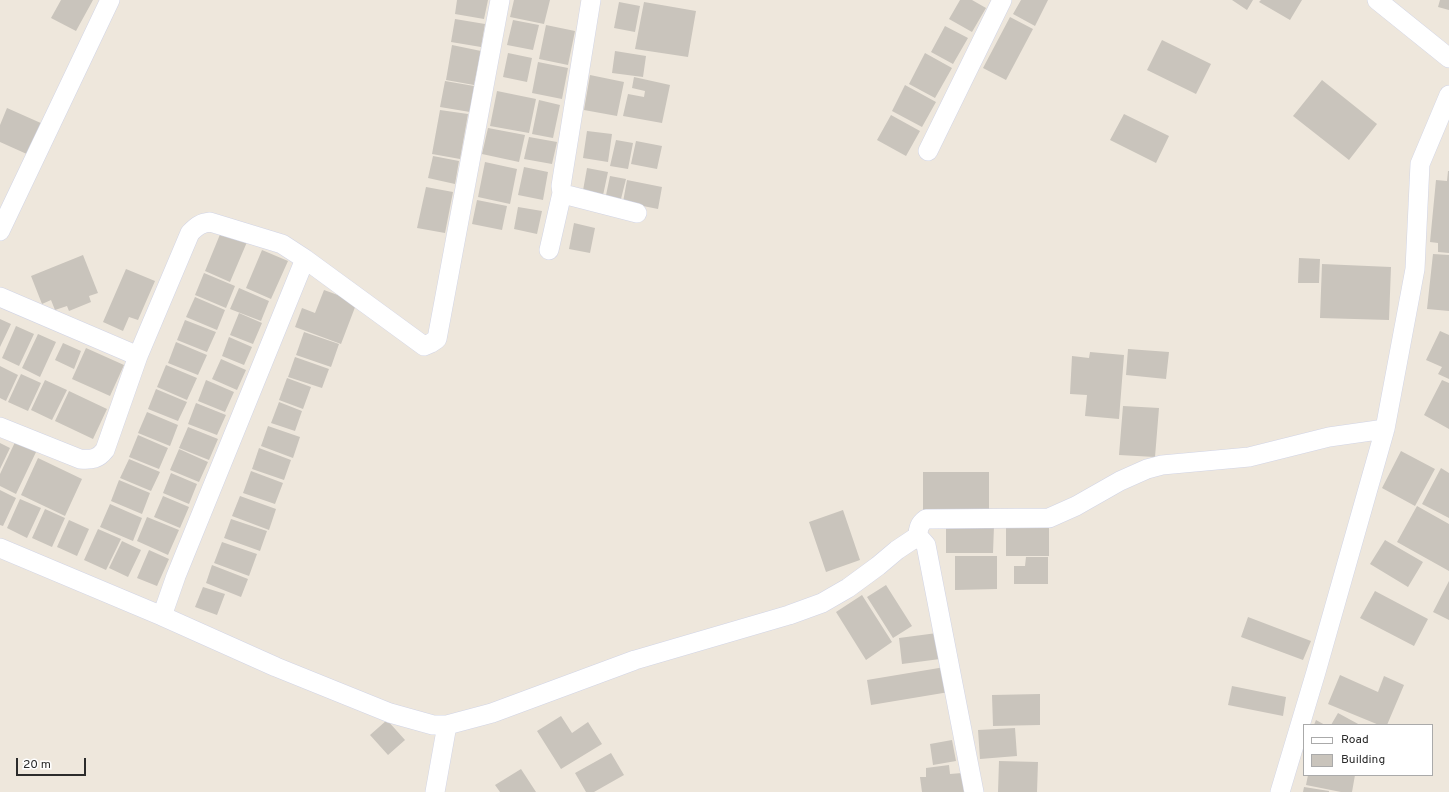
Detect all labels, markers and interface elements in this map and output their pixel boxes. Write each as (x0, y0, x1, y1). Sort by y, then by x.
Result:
legend (1303, 724, 1433, 776)
text: Road (1341, 732, 1369, 748)
scale bar (18, 750, 88, 776)
text: Building (1341, 752, 1385, 768)
text: 20 m (23, 757, 51, 773)

